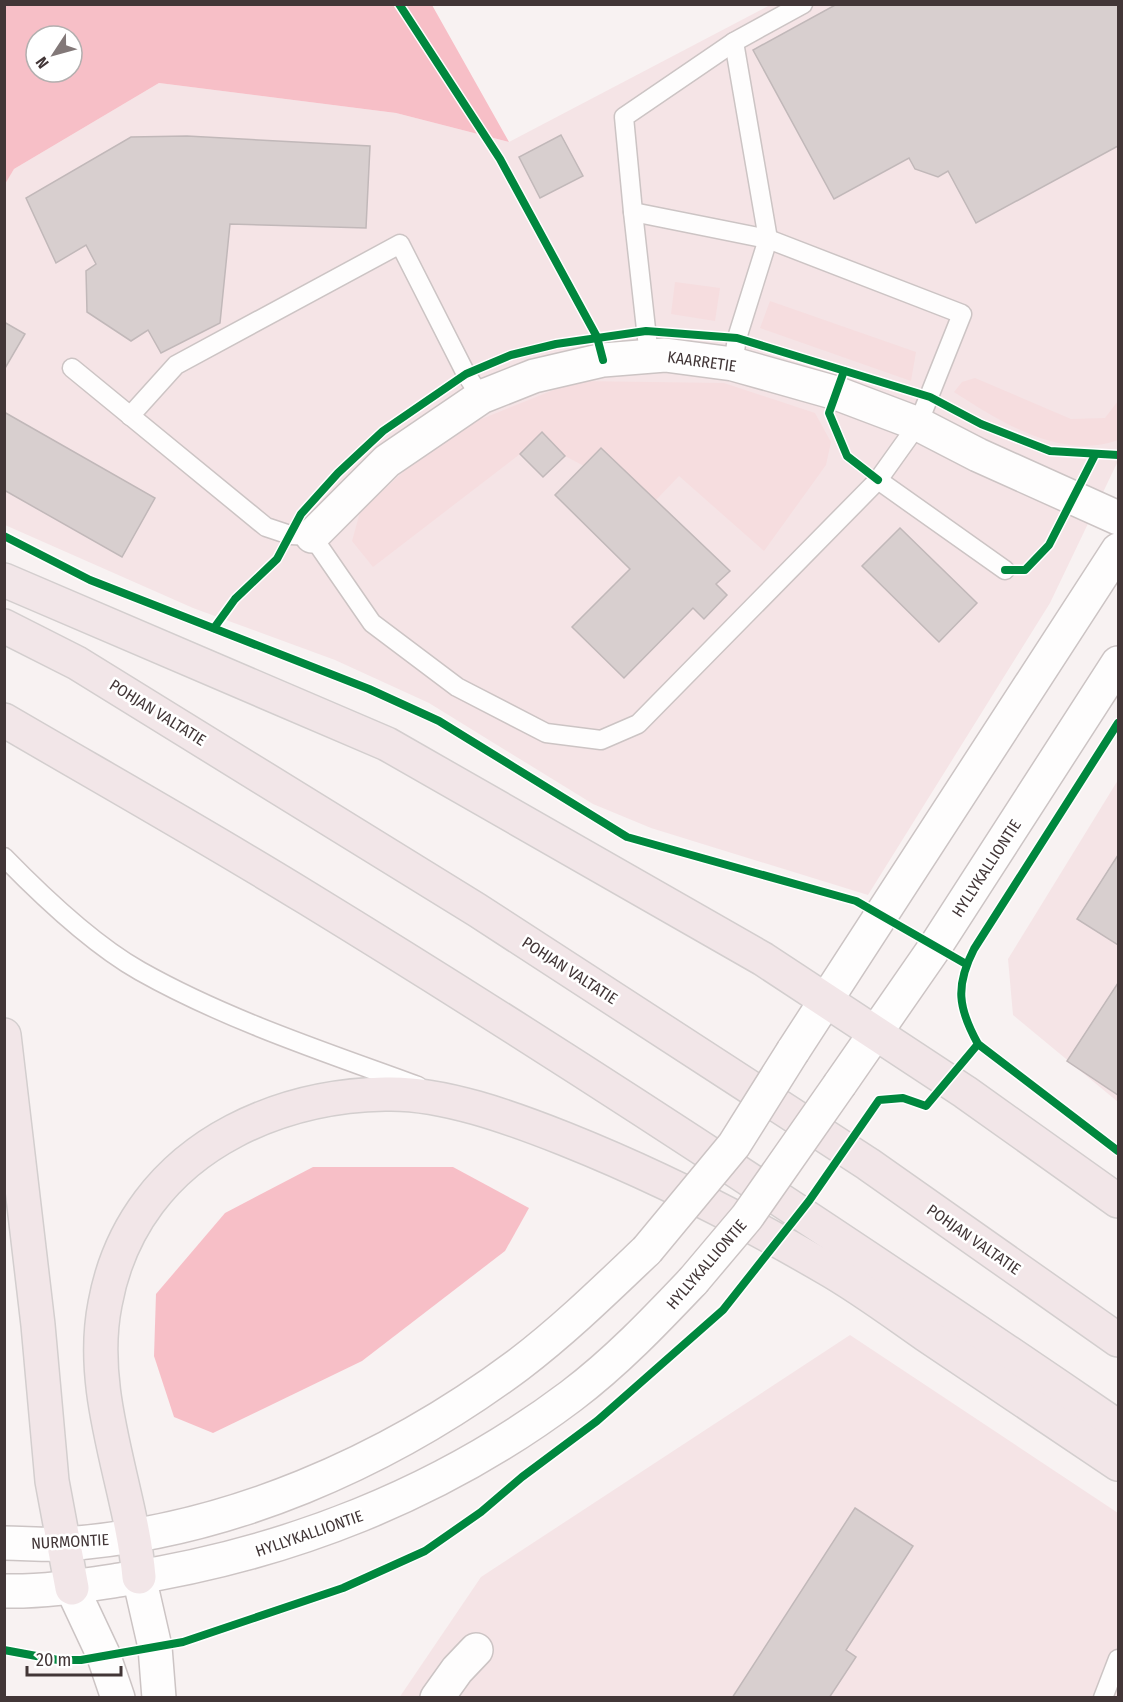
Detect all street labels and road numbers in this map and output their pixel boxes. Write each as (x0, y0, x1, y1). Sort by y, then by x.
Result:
street label: KAARRETIE (666, 347, 738, 376)
street label: POHJAN VALTATIE (106, 675, 209, 750)
street label: HYLLYKALLIONTIE (948, 816, 1025, 921)
street label: POHJAN VALTATIE (519, 933, 621, 1008)
street label: POHJAN VALTATIE (923, 1200, 1024, 1279)
street label: HYLLYKALLIONTIE (662, 1216, 750, 1313)
street label: HYLLYKALLIONTIE (253, 1506, 365, 1561)
street label: NURMONTIE (31, 1530, 109, 1553)

